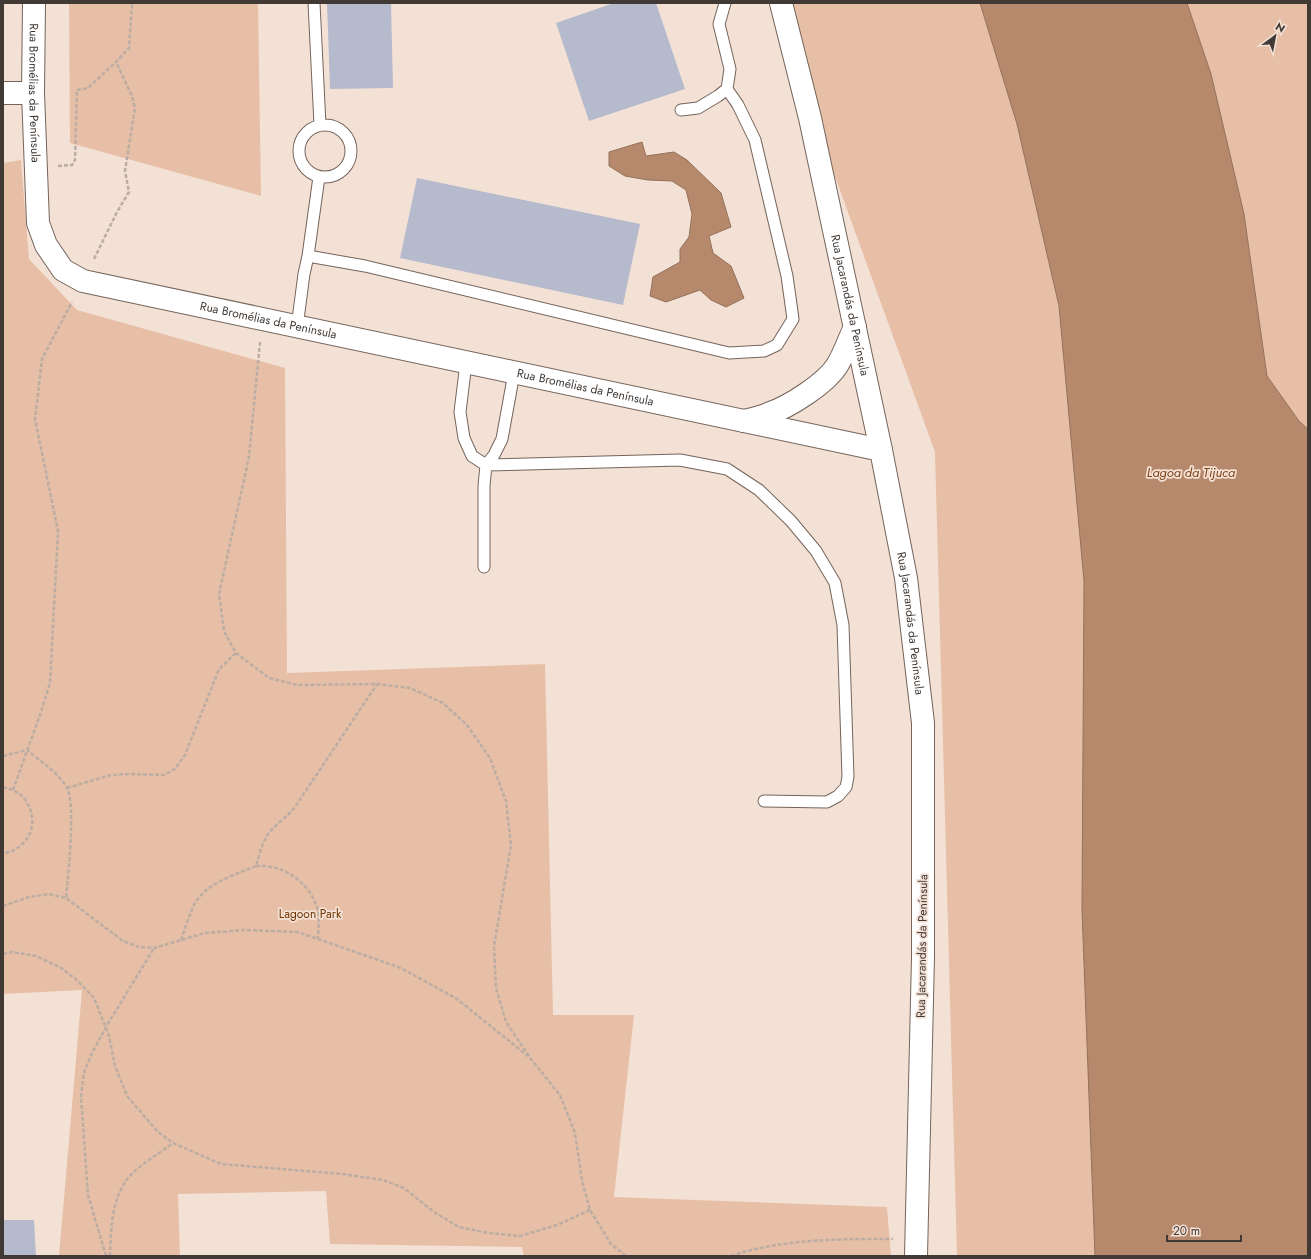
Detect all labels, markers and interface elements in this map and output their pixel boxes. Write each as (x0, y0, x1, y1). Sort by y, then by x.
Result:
north arrow (1255, 16, 1295, 56)
text: N (1272, 18, 1288, 37)
street label: Rua Bromélias da Península (24, 23, 45, 163)
street label: Rua Jacarandás da Península (826, 233, 874, 378)
street label: Rua Bromélias da Península (198, 297, 339, 344)
street label: Rua Bromélias da Península (515, 364, 656, 411)
water label: Lagoa da Tijuca (1147, 463, 1235, 482)
street label: Rua Jacarandás da Península (892, 550, 929, 696)
street label: Rua Jacarandás da Península (912, 874, 932, 1018)
park label: Lagoon Park (279, 905, 342, 923)
scale bar (1167, 1217, 1241, 1243)
text: 20 m (1173, 1222, 1200, 1240)

